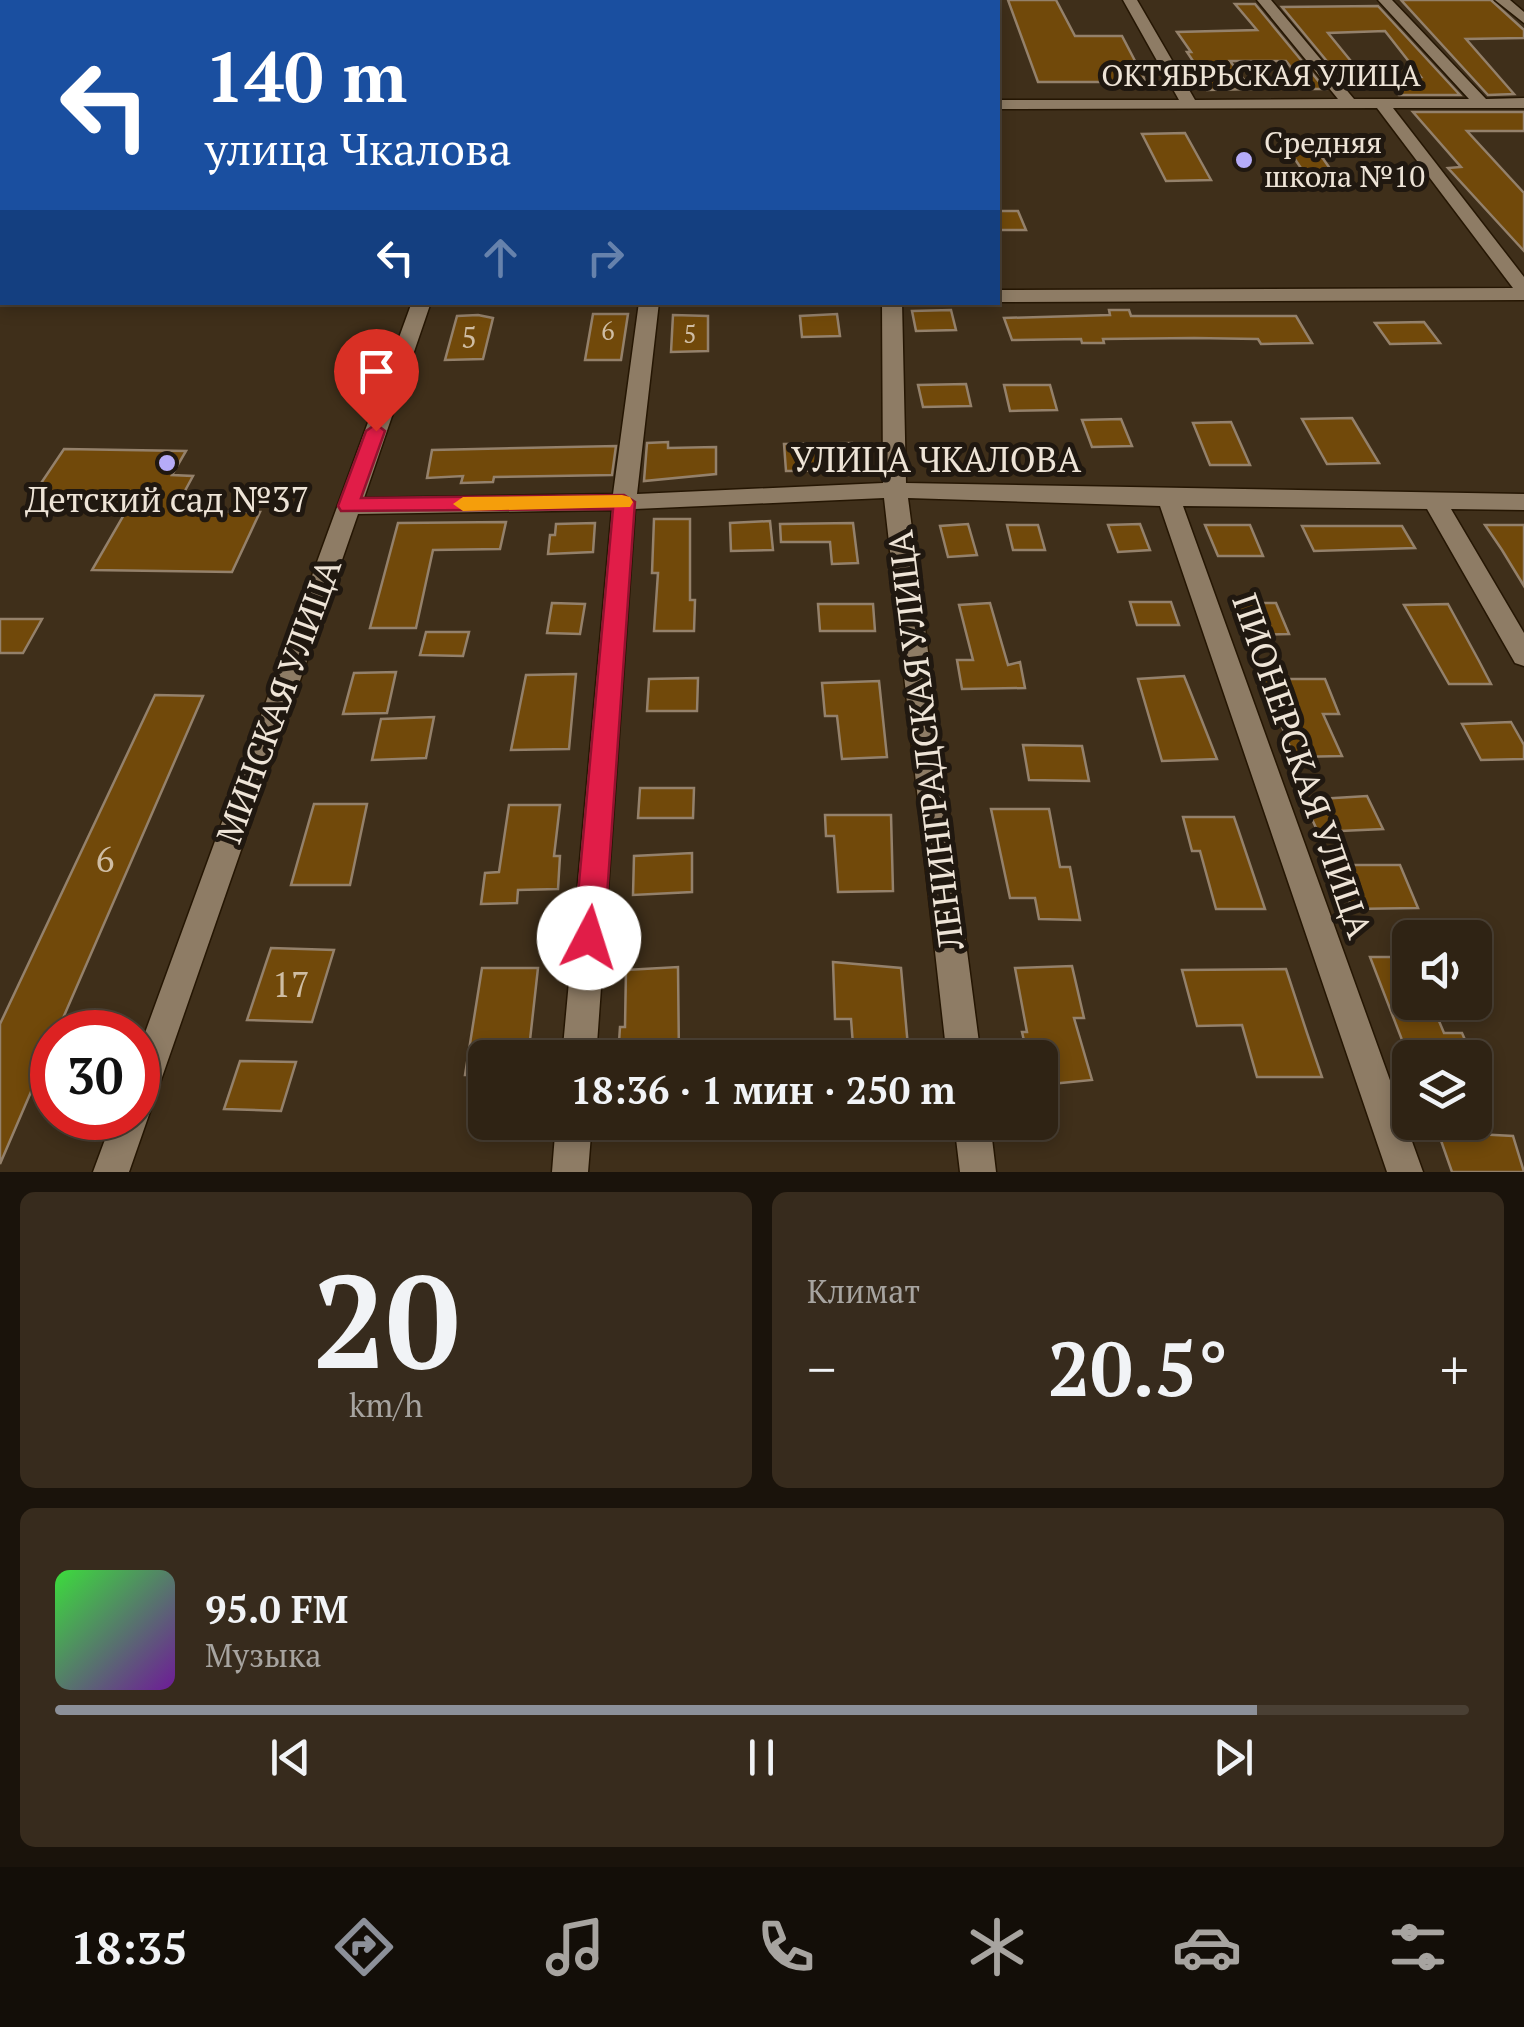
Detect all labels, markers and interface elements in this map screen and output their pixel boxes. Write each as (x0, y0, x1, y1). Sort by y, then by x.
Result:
text: 140 m (205, 29, 407, 122)
icon: left (40, 40, 170, 170)
street label: ОКТЯБРЬСКАЯ УЛИЦА (1101, 55, 1421, 95)
text: улица Чкалова (205, 118, 511, 178)
place label: Средняя школа №10 (1264, 122, 1425, 196)
marker: Средняя школа №10 (1233, 149, 1255, 171)
icon: left (368, 230, 423, 285)
icon: ahead (473, 230, 528, 285)
icon: right (578, 230, 633, 285)
house number: 6 (601, 314, 615, 347)
house number: 5 (461, 317, 477, 357)
house number: 5 (683, 317, 697, 350)
pin (334, 329, 419, 432)
icon: arrive (349, 344, 404, 399)
street label: УЛИЦА ЧКАЛОВА (791, 436, 1081, 482)
marker: Детский сад №37 (156, 452, 178, 474)
place label: Детский сад №37 (25, 476, 309, 522)
street label: ЛЕНИНГРАДСКАЯ УЛИЦА (876, 528, 974, 953)
street label: МИНСКАЯ УЛИЦА (205, 552, 351, 849)
street label: ПИОНЕРСКАЯ УЛИЦА (1222, 587, 1384, 944)
house number: 6 (96, 836, 114, 882)
position arrow (537, 886, 641, 990)
map controls (1392, 920, 1492, 1140)
button: sound (1392, 920, 1492, 1020)
house number: 17 (272, 961, 310, 1007)
speed limit sign: 30 (30, 1010, 160, 1140)
button: layers (1392, 1040, 1492, 1140)
text: 18:36 · 1 мин · 250 m (570, 1065, 956, 1115)
text: 20 (313, 1233, 459, 1405)
text: Климат (807, 1270, 920, 1312)
text: 20.5° (1048, 1318, 1228, 1417)
text: − (807, 1332, 836, 1405)
text: + (1440, 1332, 1469, 1405)
text: km/h (349, 1384, 423, 1426)
text: 95.0 FM (205, 1584, 348, 1634)
text: Музыка (205, 1634, 321, 1676)
icon: previous (263, 1730, 318, 1785)
icon: pause (734, 1730, 789, 1785)
icon: next (1206, 1730, 1261, 1785)
icon: directions (329, 1912, 399, 1982)
icon: music (540, 1912, 610, 1982)
icon: phone (751, 1912, 821, 1982)
icon: climate (962, 1912, 1032, 1982)
icon: car (1172, 1912, 1242, 1982)
icon: filters (1383, 1912, 1453, 1982)
text: 18:35 (70, 1917, 188, 1977)

